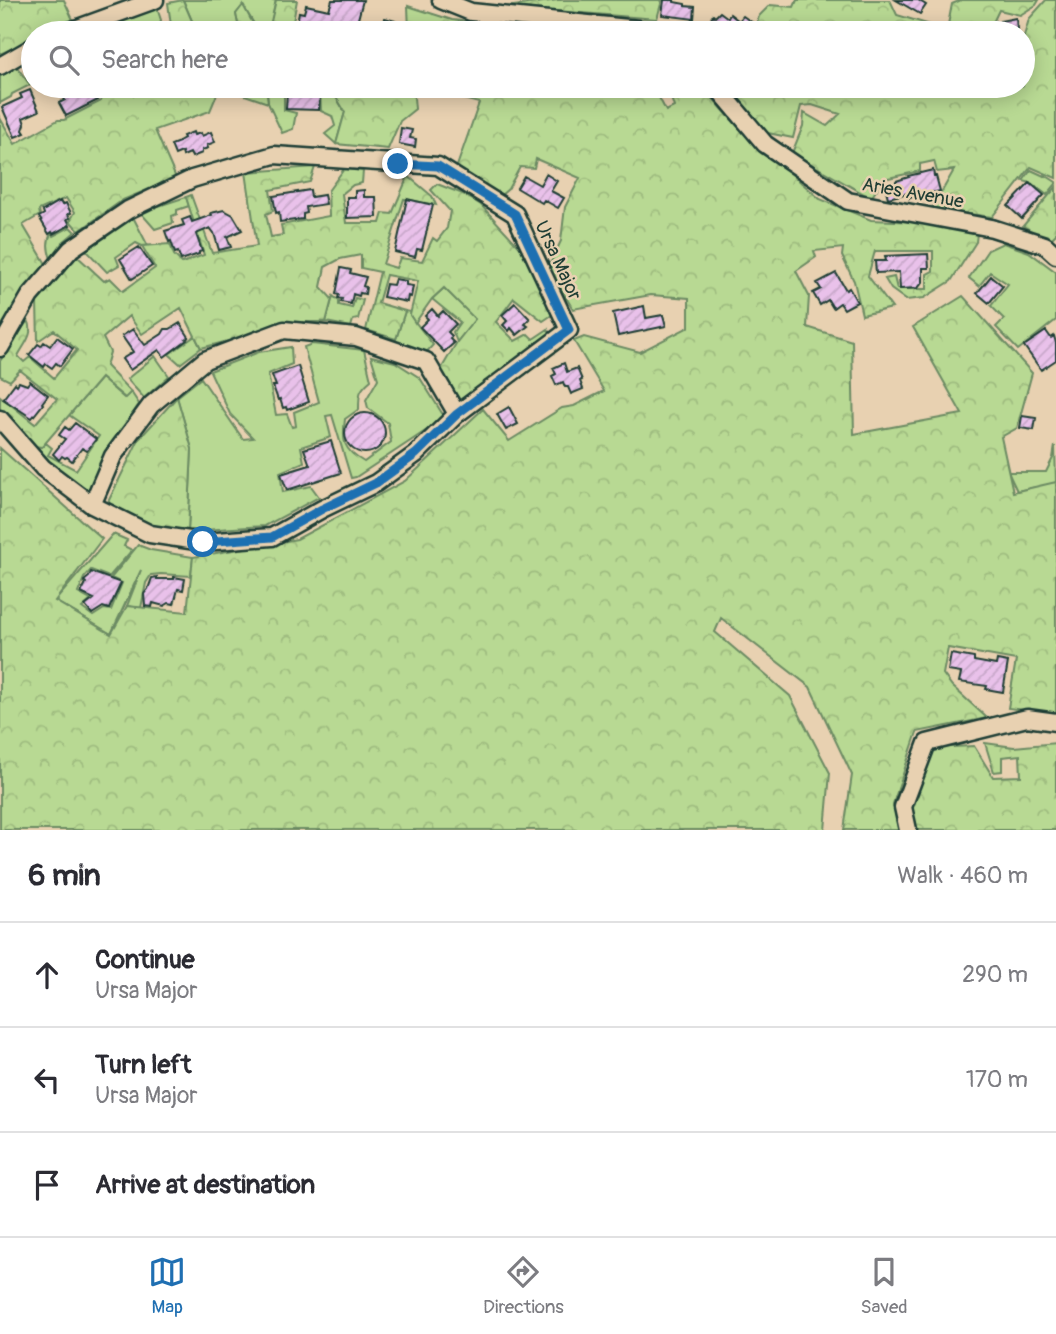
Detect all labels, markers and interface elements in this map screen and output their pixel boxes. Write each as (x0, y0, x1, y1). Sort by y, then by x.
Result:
search box (21, 21, 1035, 98)
icon: search (45, 41, 83, 79)
text: Search here (101, 44, 228, 76)
route end (382, 148, 413, 179)
street label: Aries Avenue (860, 172, 966, 214)
street label: Ursa Major (529, 217, 587, 304)
route start (187, 526, 218, 557)
text: 6 min (28, 857, 101, 894)
text: Walk · 460 m (897, 861, 1028, 890)
text: Continue (95, 944, 195, 976)
icon: ahead (28, 956, 66, 994)
text: 290 m (962, 960, 1028, 989)
text: Ursa Major (95, 976, 198, 1005)
text: Turn left (95, 1049, 191, 1081)
icon: left (28, 1061, 66, 1099)
text: 170 m (966, 1065, 1028, 1094)
text: Ursa Major (95, 1081, 198, 1110)
icon: arrive (28, 1166, 66, 1204)
text: Arrive at destination (95, 1169, 315, 1201)
tab: Map (148, 1253, 186, 1319)
tab: Directions (483, 1253, 564, 1319)
tab: Saved (860, 1253, 908, 1319)

